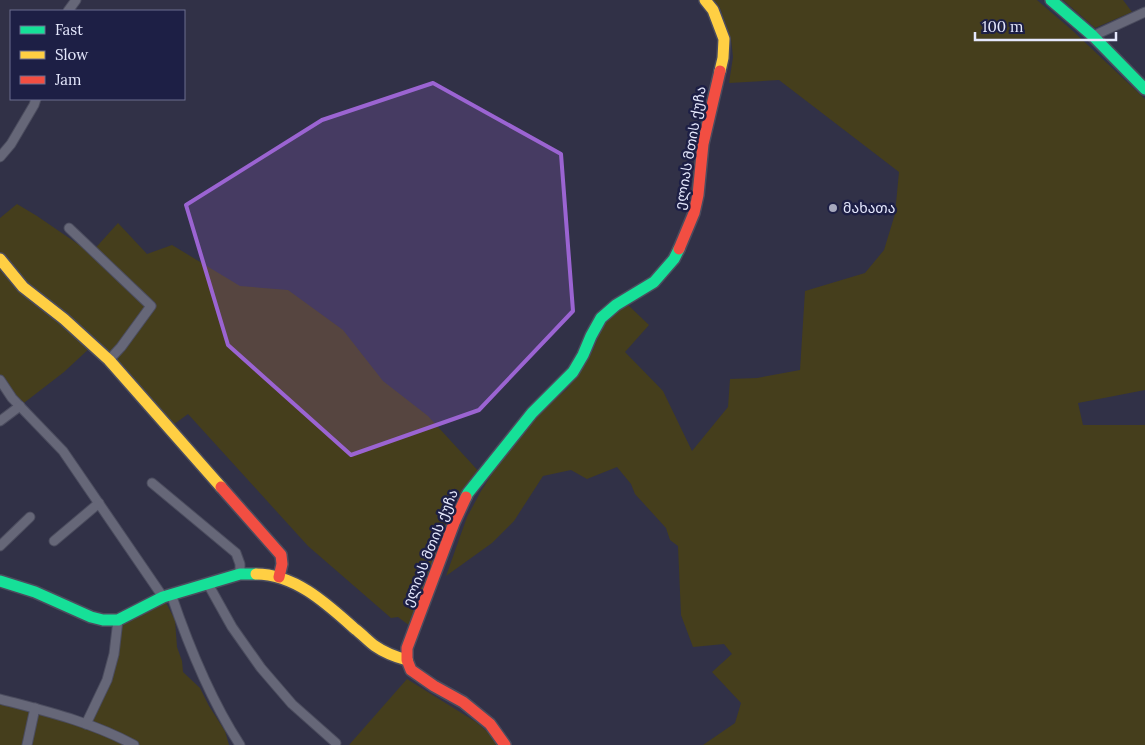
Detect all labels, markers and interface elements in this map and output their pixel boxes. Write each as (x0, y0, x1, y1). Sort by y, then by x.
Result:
legend (10, 10, 185, 100)
scale bar (975, 10, 1116, 42)
text: 100 m (982, 17, 1023, 36)
text: Fast (55, 20, 83, 39)
text: Slow (55, 45, 88, 64)
text: Jam (54, 70, 82, 89)
street label: ელიას მთის ქუჩა (670, 85, 710, 211)
place label: მახათა (843, 199, 895, 217)
marker: მახათა (827, 202, 839, 214)
street label: ელიას მთის ქუჩა (398, 487, 462, 609)

